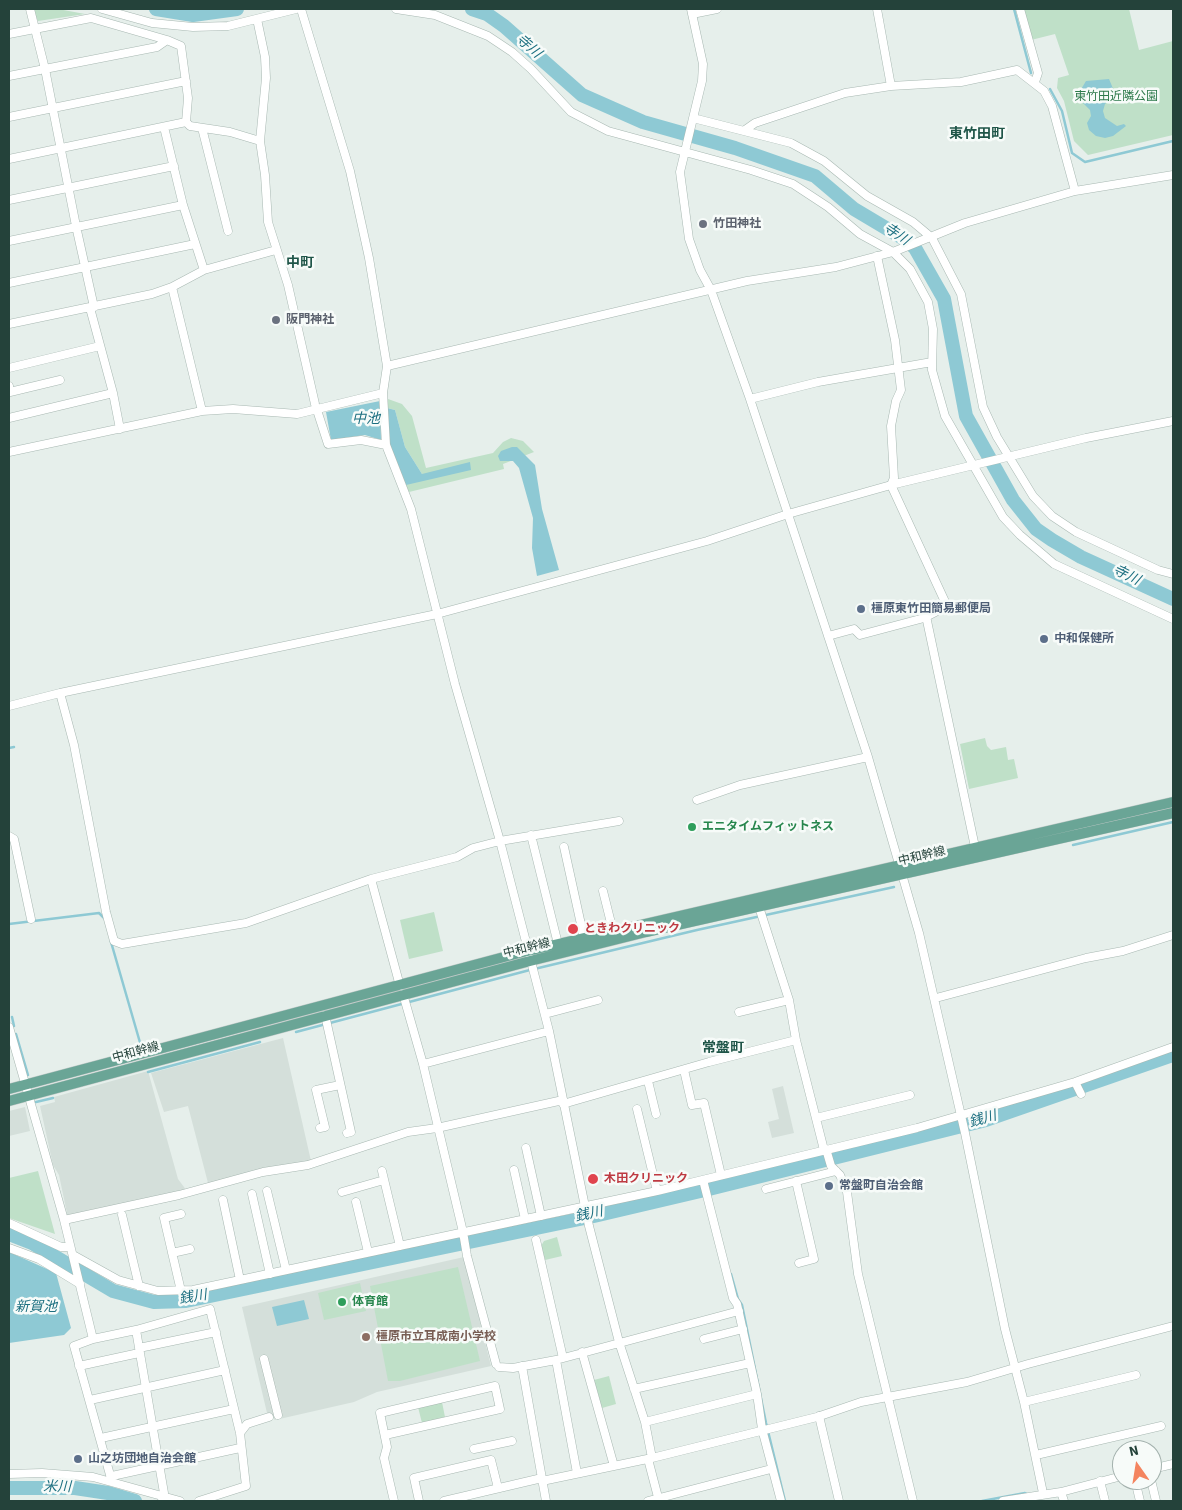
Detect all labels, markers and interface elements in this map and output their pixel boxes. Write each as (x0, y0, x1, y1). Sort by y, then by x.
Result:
water label: 寺川 (512, 31, 544, 63)
park label: 東竹田近隣公園 (1074, 90, 1158, 104)
district label: 東竹田町 (949, 127, 1005, 143)
place label: 竹田神社 (713, 217, 761, 231)
marker: 竹田神社 (697, 218, 709, 230)
water label: 寺川 (880, 220, 912, 250)
district label: 中町 (286, 256, 314, 272)
place label: 阪門神社 (286, 313, 334, 327)
marker: 阪門神社 (270, 314, 282, 326)
water label: 中池 (352, 412, 380, 428)
water label: 寺川 (1110, 562, 1142, 590)
place label: 橿原東竹田簡易郵便局 (871, 602, 991, 616)
marker: 橿原東竹田簡易郵便局 (855, 603, 867, 615)
place label: 中和保健所 (1054, 632, 1114, 646)
marker: 中和保健所 (1038, 633, 1050, 645)
place label: エニタイムフィットネス (702, 820, 834, 834)
marker: エニタイムフィットネス (686, 821, 698, 833)
street label: 中和幹線 (897, 845, 947, 869)
marker: ときわクリニック (566, 922, 580, 936)
place label: ときわクリニック (584, 922, 680, 936)
street label: 中和幹線 (502, 936, 552, 962)
street label: 中和幹線 (111, 1040, 161, 1066)
district label: 常盤町 (702, 1041, 744, 1057)
water label: 銭川 (967, 1108, 999, 1132)
marker: 木田クリニック (586, 1172, 600, 1186)
place label: 木田クリニック (604, 1172, 688, 1186)
place label: 常盤町自治会館 (839, 1179, 923, 1193)
marker: 常盤町自治会館 (823, 1180, 835, 1192)
water label: 銭川 (574, 1204, 604, 1226)
water label: 銭川 (178, 1288, 208, 1308)
place label: 体育館 (352, 1295, 388, 1309)
marker: 体育館 (336, 1296, 348, 1308)
water label: 新賀池 (15, 1300, 57, 1316)
place label: 橿原市立耳成南小学校 (376, 1330, 496, 1344)
marker: 橿原市立耳成南小学校 (360, 1331, 372, 1343)
north arrow (1112, 1440, 1162, 1490)
text: N (1127, 1441, 1141, 1462)
place label: 山之坊団地自治会館 (88, 1452, 196, 1466)
marker: 山之坊団地自治会館 (72, 1453, 84, 1465)
water label: 米川 (43, 1479, 71, 1497)

